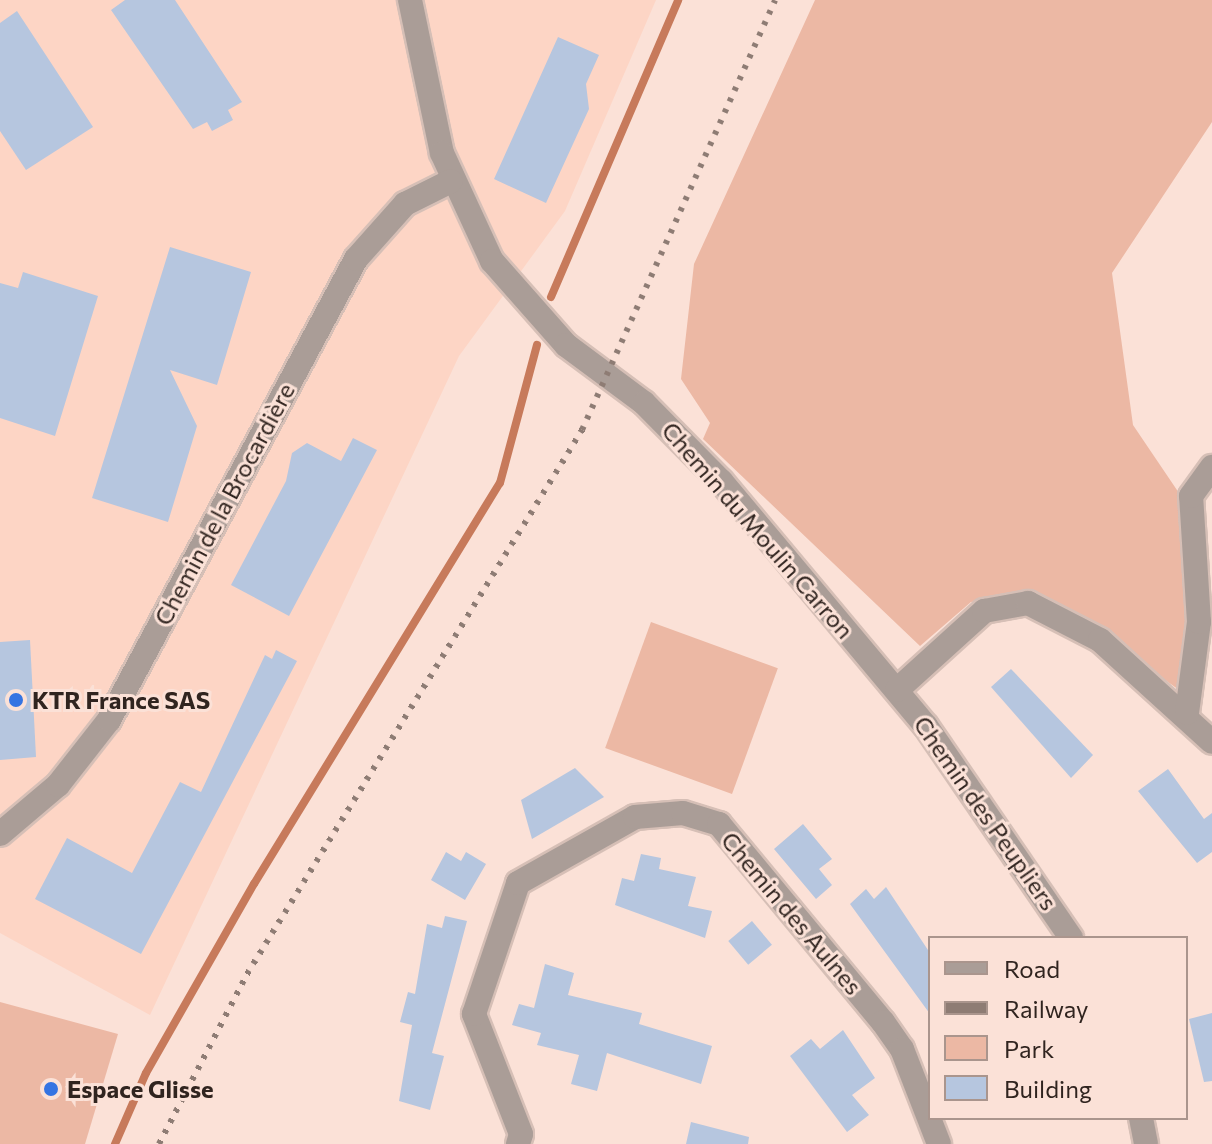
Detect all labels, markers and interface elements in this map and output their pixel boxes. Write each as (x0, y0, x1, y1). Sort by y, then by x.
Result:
street label: Chemin de la Brocardière (148, 378, 300, 630)
street label: Chemin du Moulin Carron (656, 416, 860, 644)
place label: KTR France SAS (32, 686, 210, 714)
marker: KTR France SAS (7, 691, 25, 709)
street label: Chemin des Peupliers (908, 710, 1064, 916)
street label: Chemin des Aulnes (716, 826, 868, 1000)
legend (928, 936, 1188, 1120)
text: Road (1004, 954, 1060, 983)
text: Railway (1004, 994, 1089, 1023)
text: Park (1004, 1034, 1054, 1063)
text: Building (1004, 1074, 1092, 1103)
place label: Espace Glisse (67, 1075, 214, 1103)
marker: Espace Glisse (42, 1080, 60, 1098)

